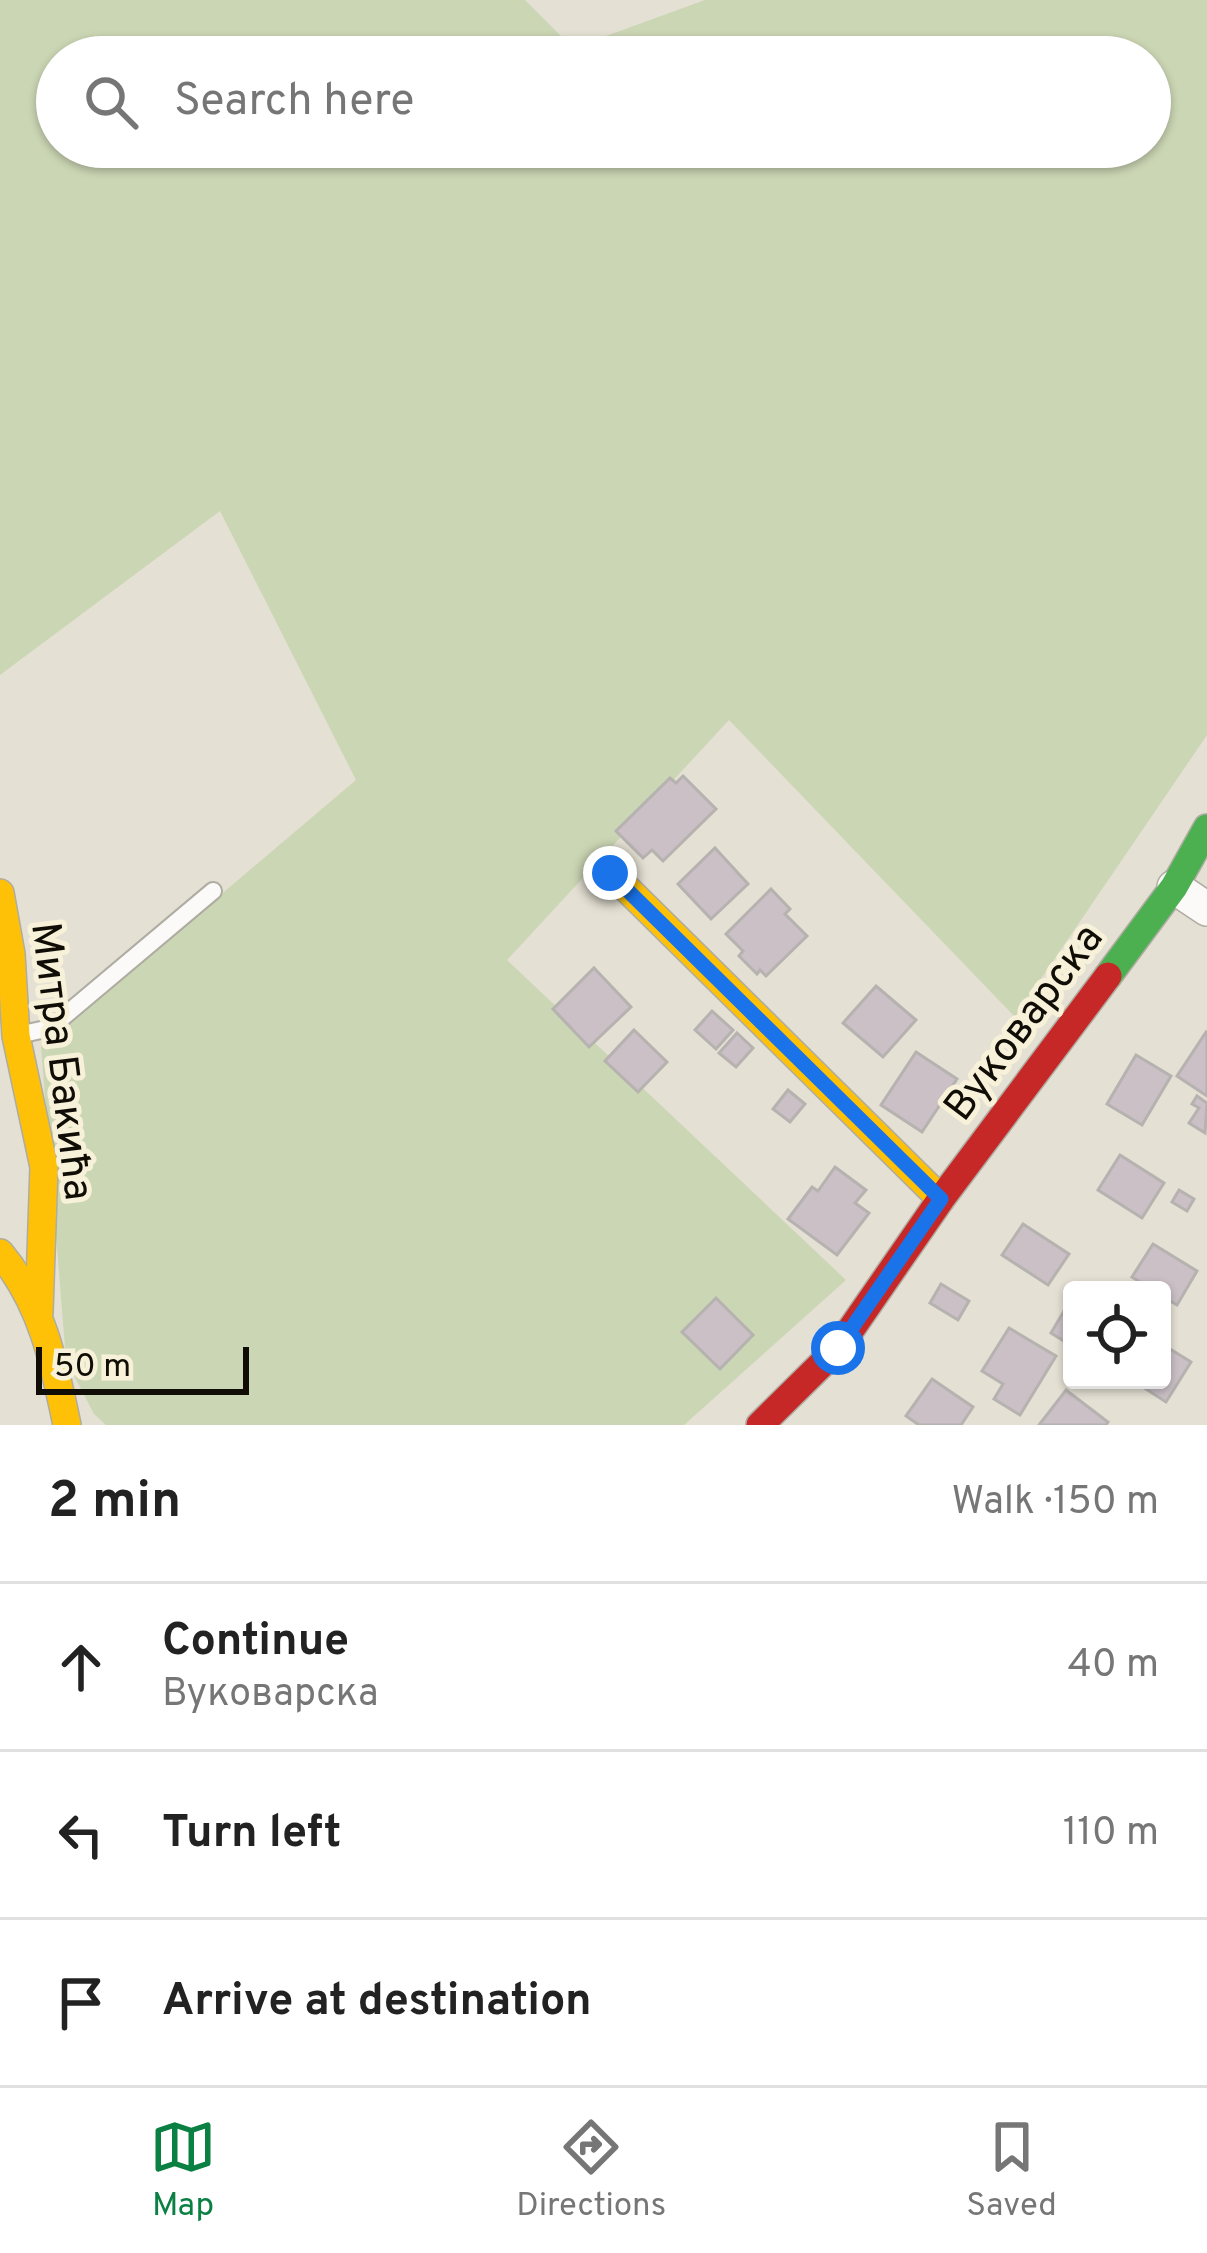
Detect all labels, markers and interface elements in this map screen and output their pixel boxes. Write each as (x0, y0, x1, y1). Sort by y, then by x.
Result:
search box (36, 36, 1171, 168)
icon: search (78, 69, 144, 135)
text: Search here (174, 74, 414, 131)
route end (583, 846, 637, 900)
street label: Вуковарска (934, 915, 1117, 1133)
street label: Митра Бакића (16, 920, 103, 1204)
map controls (1063, 1281, 1171, 1389)
button: locate (1063, 1281, 1171, 1389)
route start (811, 1321, 865, 1375)
scale bar (36, 1341, 249, 1394)
text: 50 m (54, 1347, 131, 1389)
text: 2 min (48, 1471, 181, 1536)
text: Walk · 150 m (952, 1479, 1159, 1528)
text: Continue (162, 1614, 349, 1671)
icon: ahead (48, 1634, 114, 1700)
text: 40 m (1068, 1642, 1159, 1691)
text: Вуковарска (162, 1671, 379, 1720)
icon: left (48, 1802, 114, 1868)
text: Turn left (162, 1806, 341, 1863)
text: 110 m (1063, 1810, 1159, 1859)
icon: arrive (48, 1970, 114, 2036)
text: Arrive at destination (162, 1974, 592, 2031)
tab: Map (150, 2114, 216, 2228)
tab: Directions (516, 2114, 666, 2228)
tab: Saved (966, 2114, 1057, 2228)

